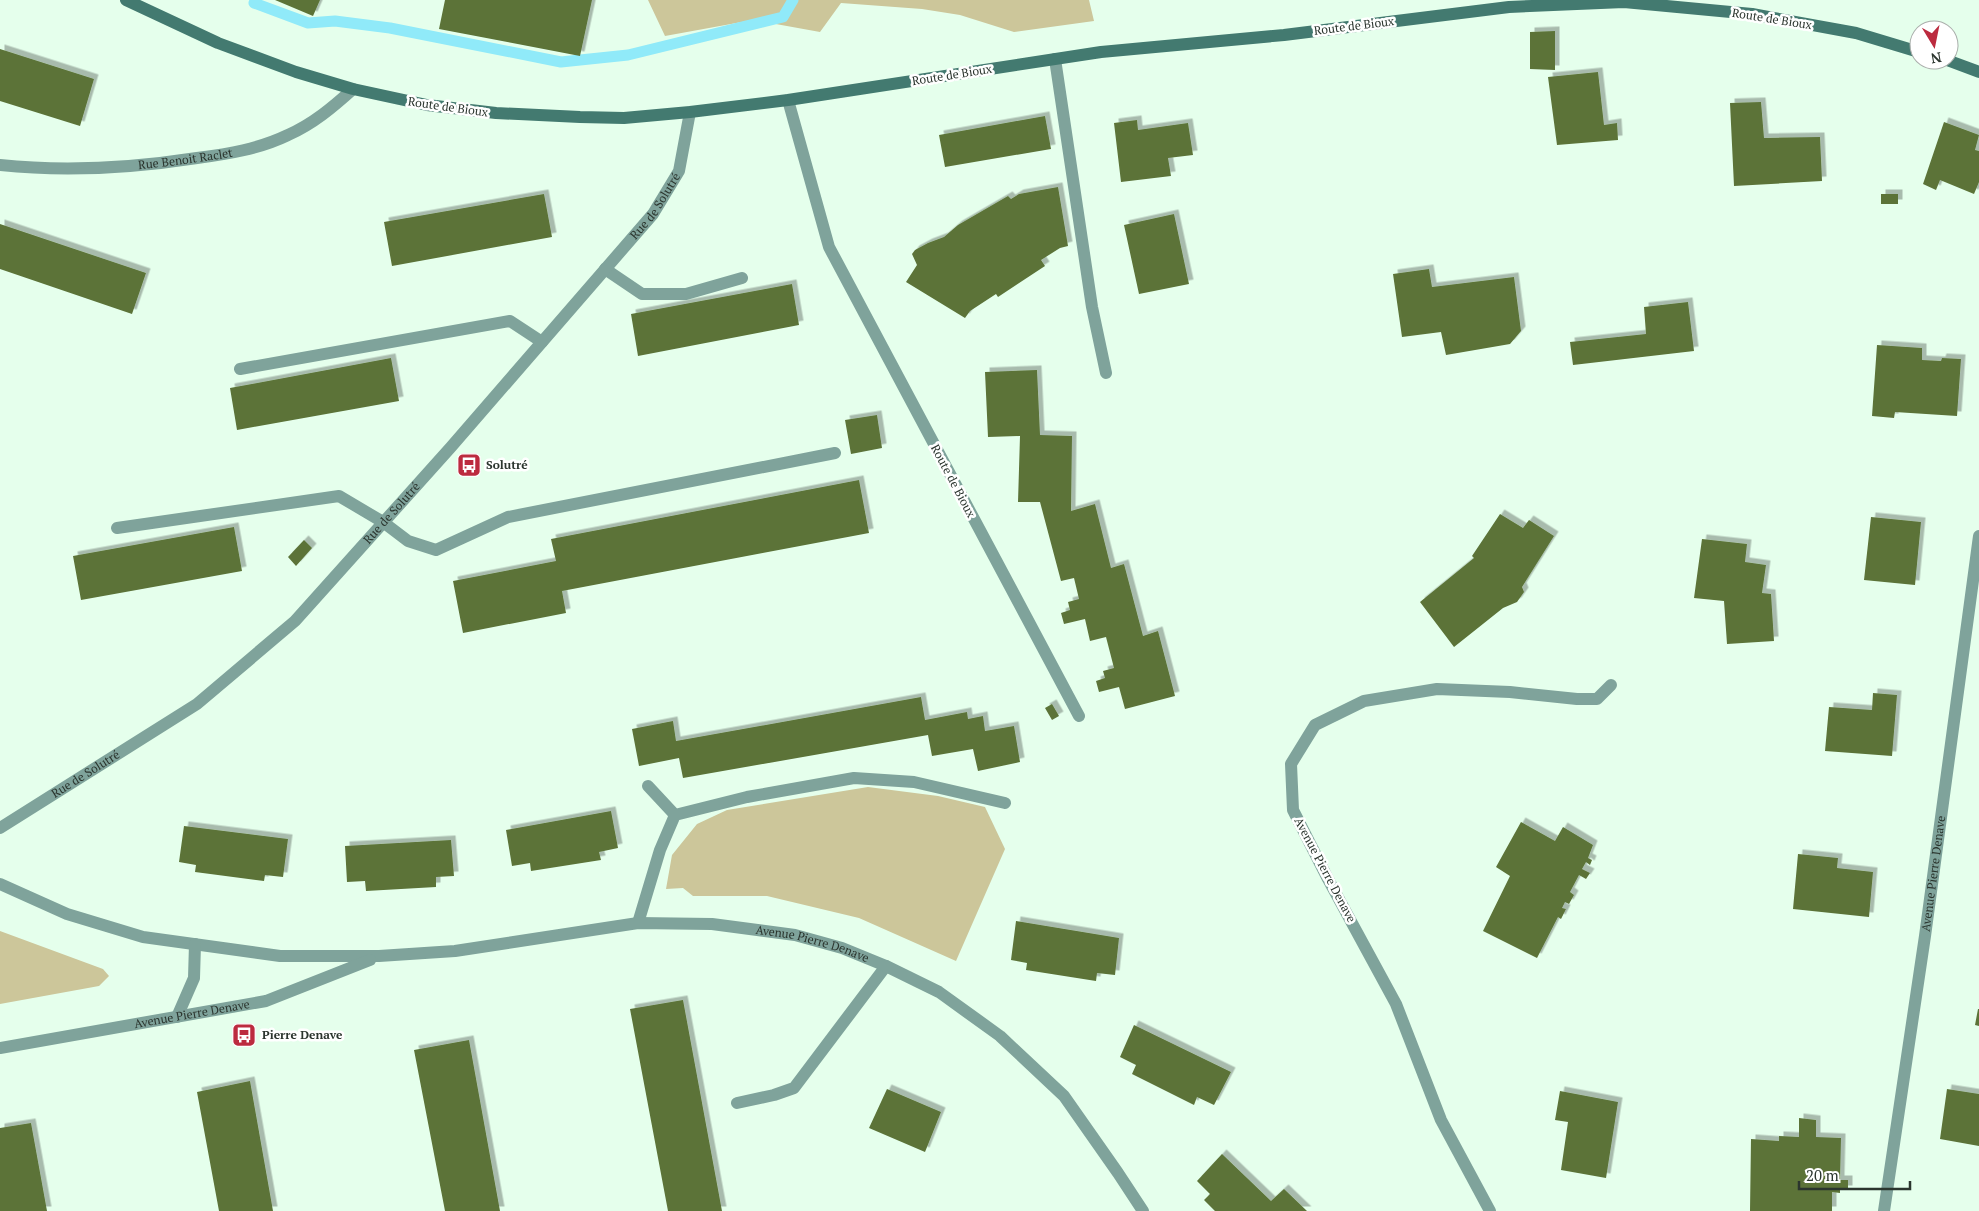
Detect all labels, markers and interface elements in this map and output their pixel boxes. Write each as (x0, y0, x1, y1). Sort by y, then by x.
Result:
street label: Route de Bioux (1731, 5, 1814, 32)
street label: Route de Bioux (1313, 13, 1396, 38)
north arrow (1909, 20, 1959, 70)
text: N (1929, 48, 1943, 69)
street label: Route de Bioux (911, 61, 994, 88)
street label: Route de Bioux (407, 93, 490, 120)
street label: Rue Benoit Raclet (137, 145, 234, 172)
street label: Rue de Solutré (627, 170, 683, 242)
street label: Route de Bioux (928, 442, 979, 521)
bus stop icon: Solutré (456, 452, 482, 478)
place label: Solutré (486, 457, 528, 472)
street label: Rue de Solutré (360, 479, 423, 547)
street label: Rue de Solutré (48, 747, 122, 801)
street label: Avenue Pierre Denave (1291, 815, 1359, 925)
street label: Avenue Pierre Denave (1918, 815, 1948, 932)
street label: Avenue Pierre Denave (755, 922, 871, 965)
street label: Avenue Pierre Denave (133, 996, 251, 1031)
bus stop icon: Pierre Denave (231, 1022, 257, 1048)
place label: Pierre Denave (262, 1027, 343, 1042)
scale bar (1799, 1158, 1910, 1190)
text: 20 m (1806, 1165, 1839, 1185)

